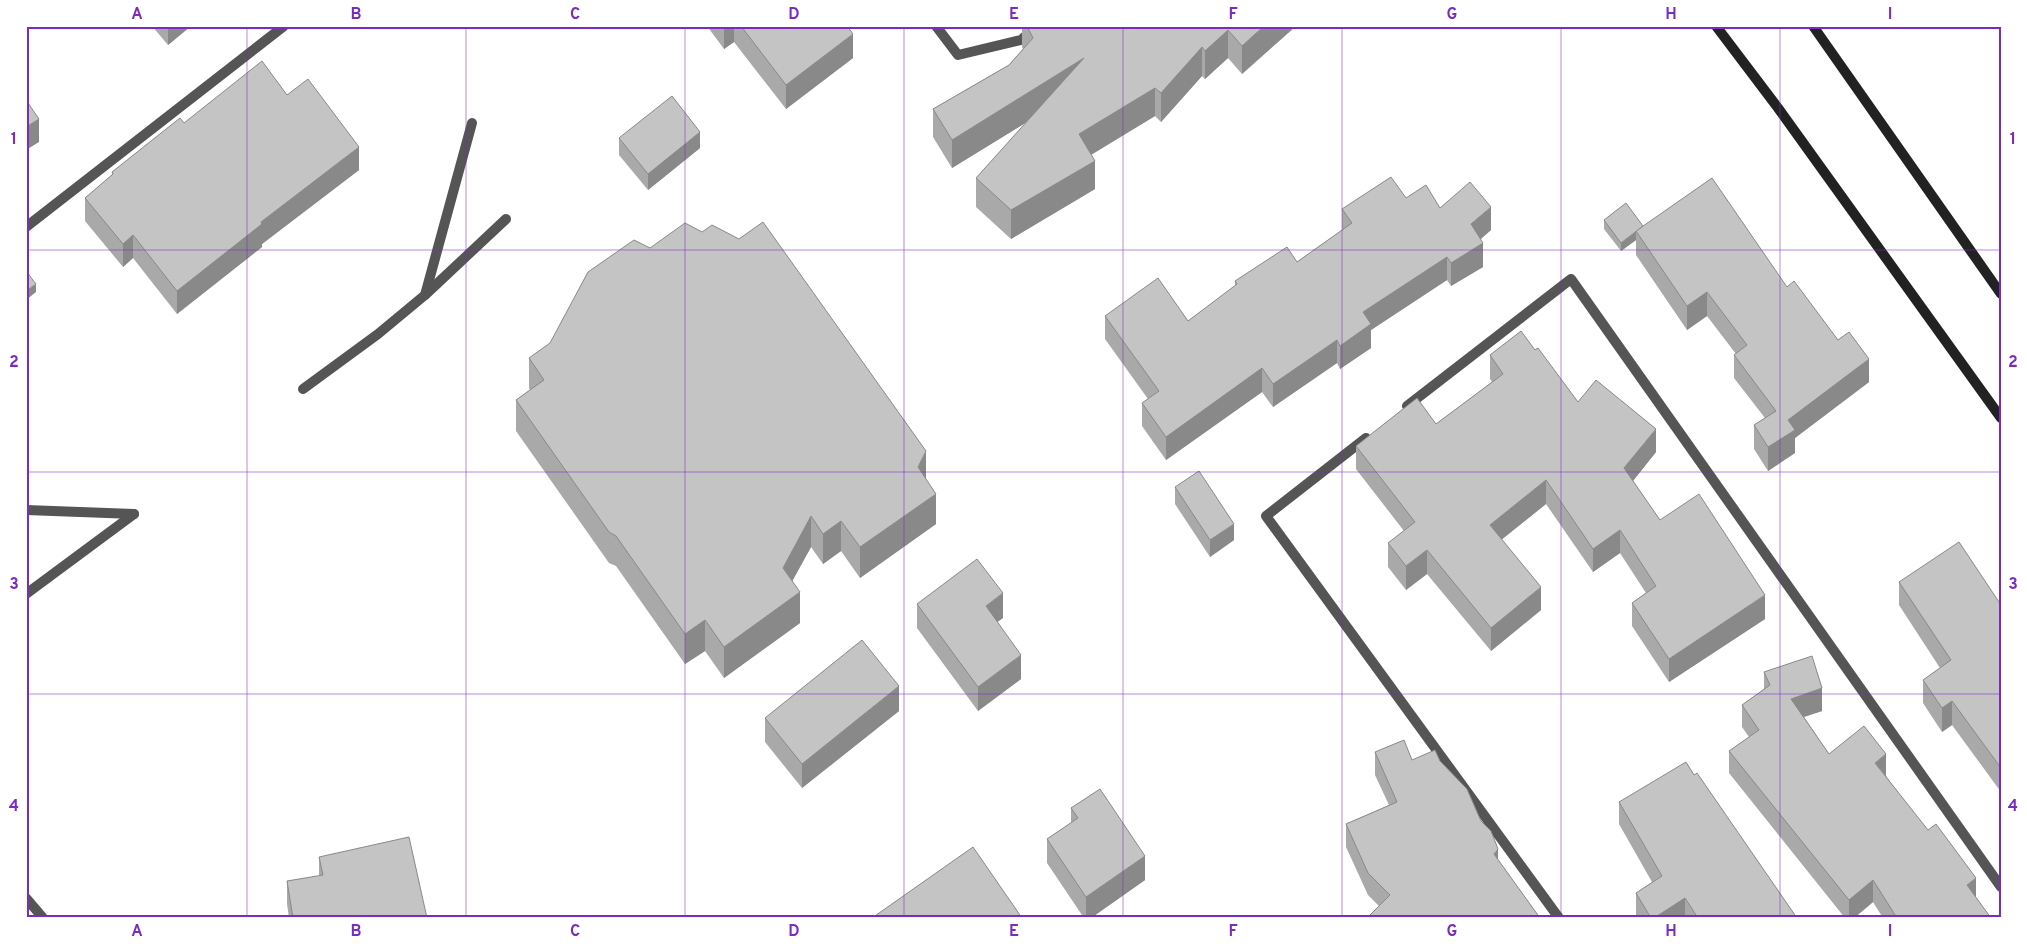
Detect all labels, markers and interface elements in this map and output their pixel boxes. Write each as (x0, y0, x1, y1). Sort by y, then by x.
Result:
text: A (131, 5, 143, 25)
text: B (350, 5, 362, 25)
text: C (570, 5, 580, 25)
text: D (788, 5, 800, 25)
text: E (1009, 5, 1019, 25)
text: F (1228, 5, 1238, 25)
text: G (1447, 5, 1457, 25)
text: H (1665, 5, 1677, 25)
text: I (1888, 5, 1892, 25)
text: 1 (11, 130, 17, 150)
text: 1 (2010, 130, 2016, 150)
text: 2 (9, 353, 19, 373)
text: 2 (2008, 353, 2018, 373)
text: 3 (9, 575, 19, 595)
text: 3 (2008, 575, 2018, 595)
text: 4 (9, 797, 19, 817)
text: 4 (2008, 797, 2018, 817)
text: A (131, 922, 143, 942)
text: B (350, 922, 362, 942)
text: C (570, 922, 580, 942)
text: D (788, 922, 800, 942)
text: E (1009, 922, 1019, 942)
text: F (1228, 922, 1238, 942)
text: G (1447, 922, 1457, 942)
text: H (1665, 922, 1677, 942)
text: I (1888, 922, 1892, 942)

